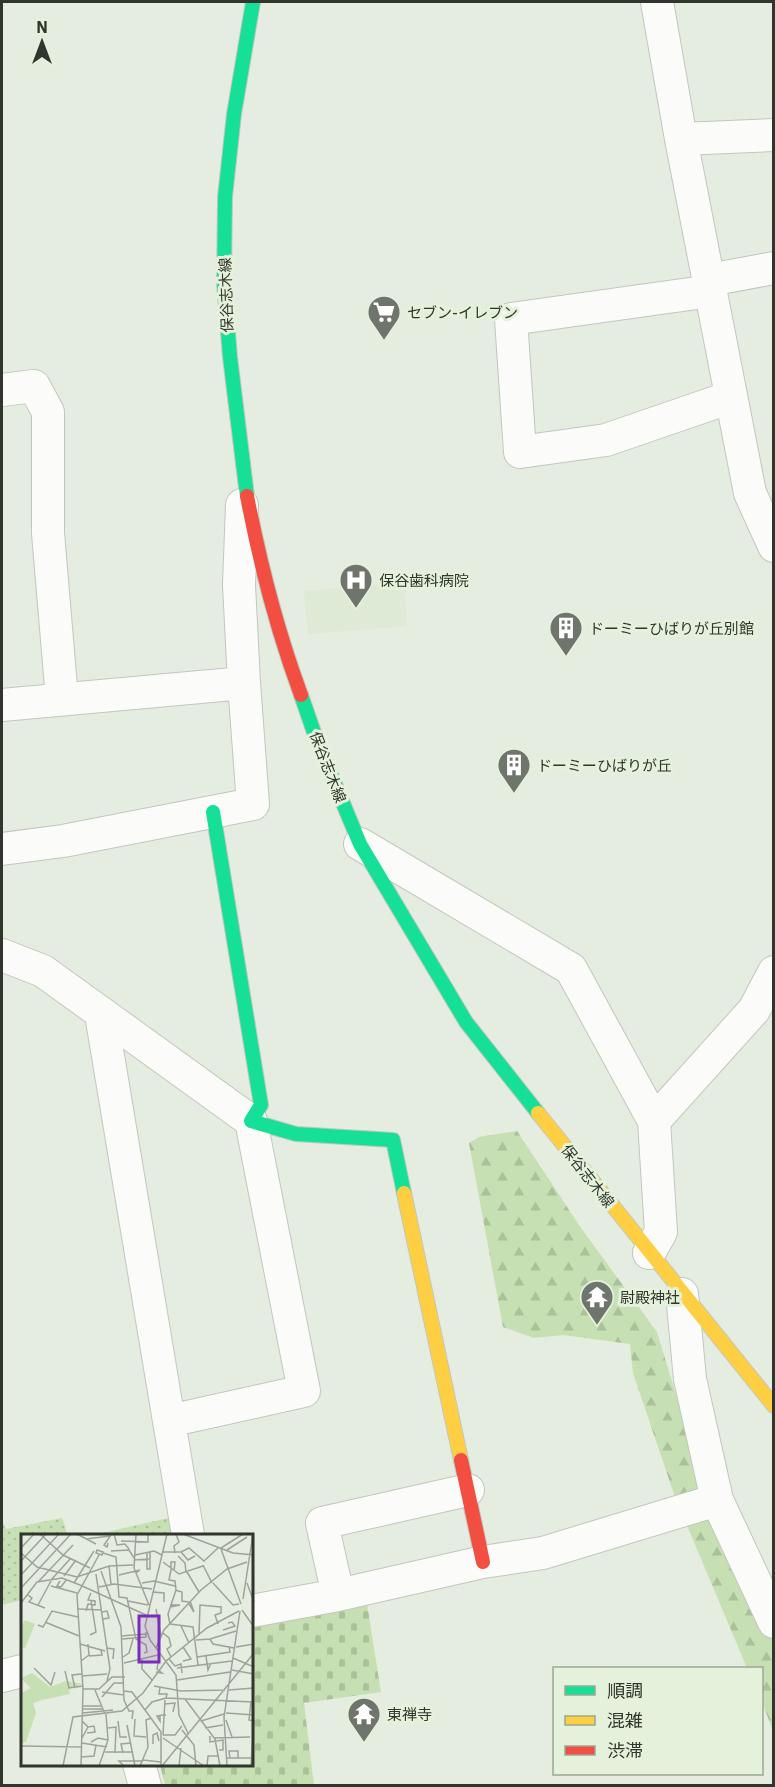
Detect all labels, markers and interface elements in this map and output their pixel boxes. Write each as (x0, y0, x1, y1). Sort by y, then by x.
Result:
north arrow (12, 12, 72, 72)
text: N (36, 17, 48, 37)
street label: 保谷志木線 (215, 257, 237, 333)
supermarket icon: セブン-イレブン (366, 294, 402, 341)
place label: セブン-イレブン (407, 303, 518, 322)
hospital icon: 保谷歯科病院 (338, 562, 374, 609)
place label: 保谷歯科病院 (379, 571, 469, 590)
building icon: ドーミーひばりが丘別館 (548, 610, 584, 657)
place label: ドーミーひばりが丘別館 (589, 619, 754, 638)
street label: 保谷志木線 (306, 729, 350, 805)
building icon: ドーミーひばりが丘 (496, 747, 532, 794)
place label: ドーミーひばりが丘 (537, 756, 672, 775)
street label: 保谷志木線 (557, 1141, 619, 1211)
temple icon: 尉殿神社 (579, 1279, 615, 1326)
place label: 尉殿神社 (620, 1288, 680, 1307)
inset map (21, 1534, 254, 1766)
legend (553, 1667, 763, 1775)
text: 順調 (607, 1679, 643, 1702)
temple icon: 東禅寺 (346, 1696, 382, 1743)
place label: 東禅寺 (387, 1705, 432, 1724)
text: 混雑 (607, 1709, 643, 1732)
text: 渋滞 (607, 1739, 643, 1762)

